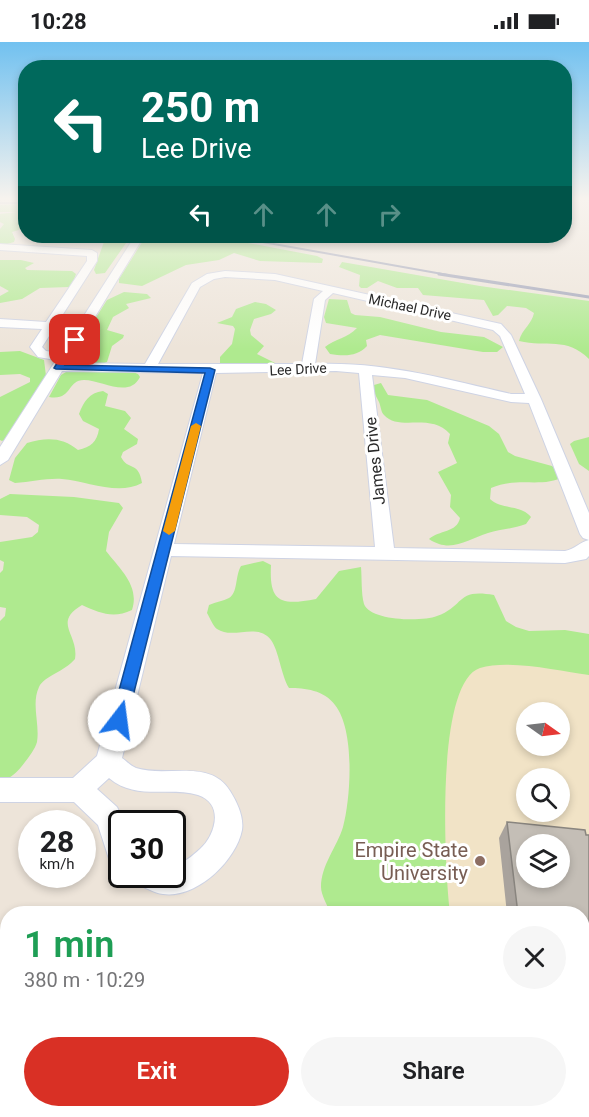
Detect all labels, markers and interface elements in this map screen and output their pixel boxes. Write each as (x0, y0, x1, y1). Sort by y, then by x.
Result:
text: 10:28 (30, 9, 87, 34)
text: 250 m (141, 83, 260, 132)
icon: left (42, 84, 120, 162)
text: Lee Drive (141, 133, 252, 165)
icon: left (184, 198, 217, 231)
icon: ahead (247, 198, 280, 231)
icon: ahead (310, 198, 343, 231)
icon: right (373, 198, 406, 231)
street label: Michael Drive (367, 290, 453, 324)
pin (49, 314, 100, 365)
icon: arrive (58, 323, 91, 356)
street label: Lee Drive (269, 360, 327, 378)
street label: James Drive (361, 416, 389, 506)
position arrow (87, 688, 151, 752)
north arrow (516, 702, 570, 756)
map controls (516, 702, 570, 888)
button: search (516, 768, 570, 822)
speed limit sign: 30 (108, 810, 186, 888)
text: 28 (40, 824, 74, 859)
button: layers (516, 834, 570, 888)
place label: Empire State University (354, 838, 469, 885)
marker: Empire State University (473, 854, 487, 868)
text: km/h (39, 855, 75, 873)
text: 1 min (24, 924, 114, 966)
button: close (503, 926, 566, 989)
text: 380 m · 10:29 (24, 968, 145, 992)
button: Exit (24, 1037, 289, 1106)
button: Share (301, 1037, 566, 1106)

